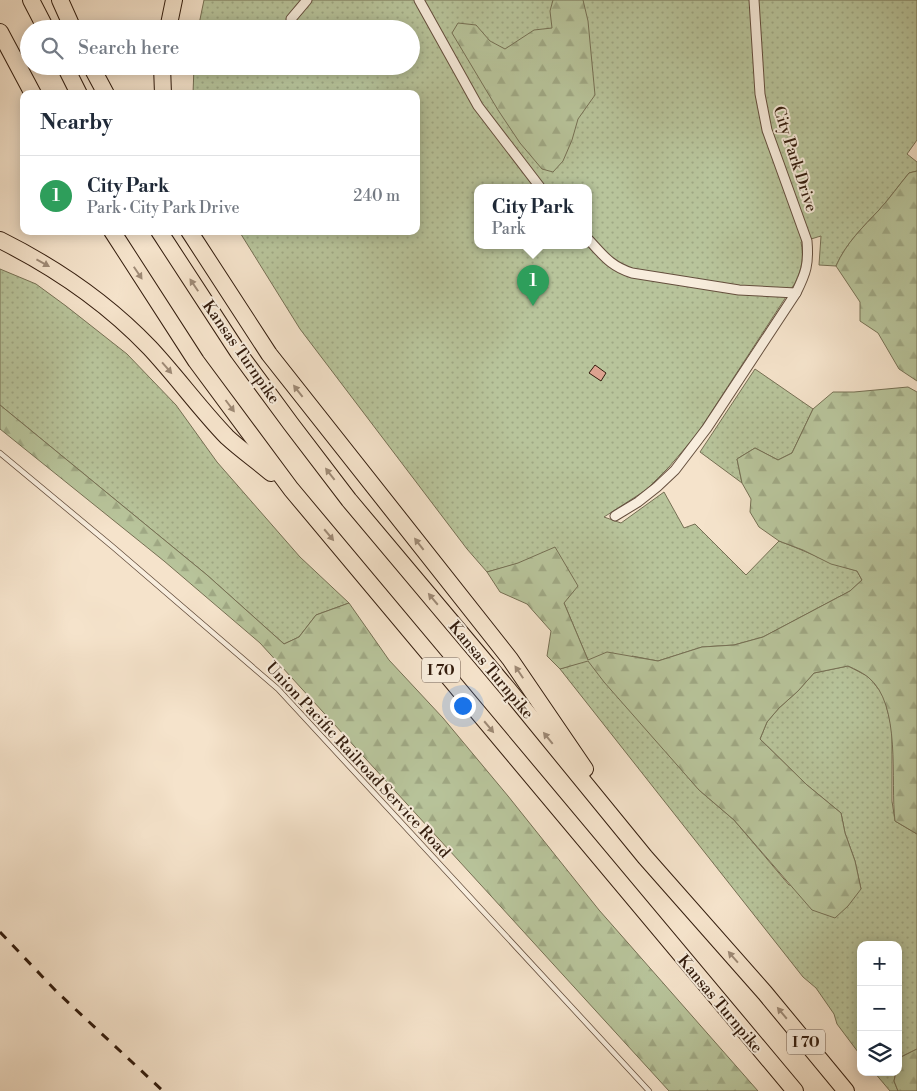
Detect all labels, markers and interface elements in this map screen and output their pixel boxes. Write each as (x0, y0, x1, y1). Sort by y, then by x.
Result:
search box (20, 20, 420, 75)
icon: search (38, 34, 66, 62)
text: Search here (78, 36, 179, 60)
street label: City Park Drive (768, 104, 822, 214)
text: Nearby (40, 110, 113, 136)
text: City Park (87, 174, 170, 198)
popup (474, 184, 592, 249)
text: 1 (52, 186, 60, 206)
text: 240 m (353, 186, 400, 206)
text: City Park (492, 195, 574, 219)
text: Park · City Park Drive (87, 198, 240, 218)
text: Park (492, 219, 525, 239)
one-way arrow (36, 259, 50, 267)
pin: 1 (517, 265, 549, 306)
one-way arrow (133, 266, 142, 279)
one-way arrow (189, 278, 199, 292)
street label: Kansas Turnpike (198, 296, 284, 408)
one-way arrow (161, 361, 172, 374)
one-way arrow (292, 385, 303, 398)
one-way arrow (225, 399, 235, 413)
one-way arrow (324, 468, 335, 481)
one-way arrow (323, 529, 334, 541)
one-way arrow (414, 538, 425, 551)
one-way arrow (427, 594, 439, 606)
street label: Kansas Turnpike (444, 617, 538, 723)
street label: Union Pacific Railroad Service Road (262, 658, 454, 862)
road number: I 70 (422, 658, 460, 682)
one-way arrow (514, 665, 524, 679)
your location (450, 693, 476, 719)
one-way arrow (483, 721, 494, 734)
one-way arrow (542, 732, 553, 745)
map controls (857, 941, 902, 1076)
button: + (857, 941, 902, 986)
street label: Kansas Turnpike (673, 951, 767, 1057)
one-way arrow (727, 951, 739, 963)
button: − (857, 986, 902, 1031)
one-way arrow (776, 1007, 787, 1020)
road number: I 70 (787, 1030, 825, 1054)
button: layers (857, 1031, 902, 1076)

